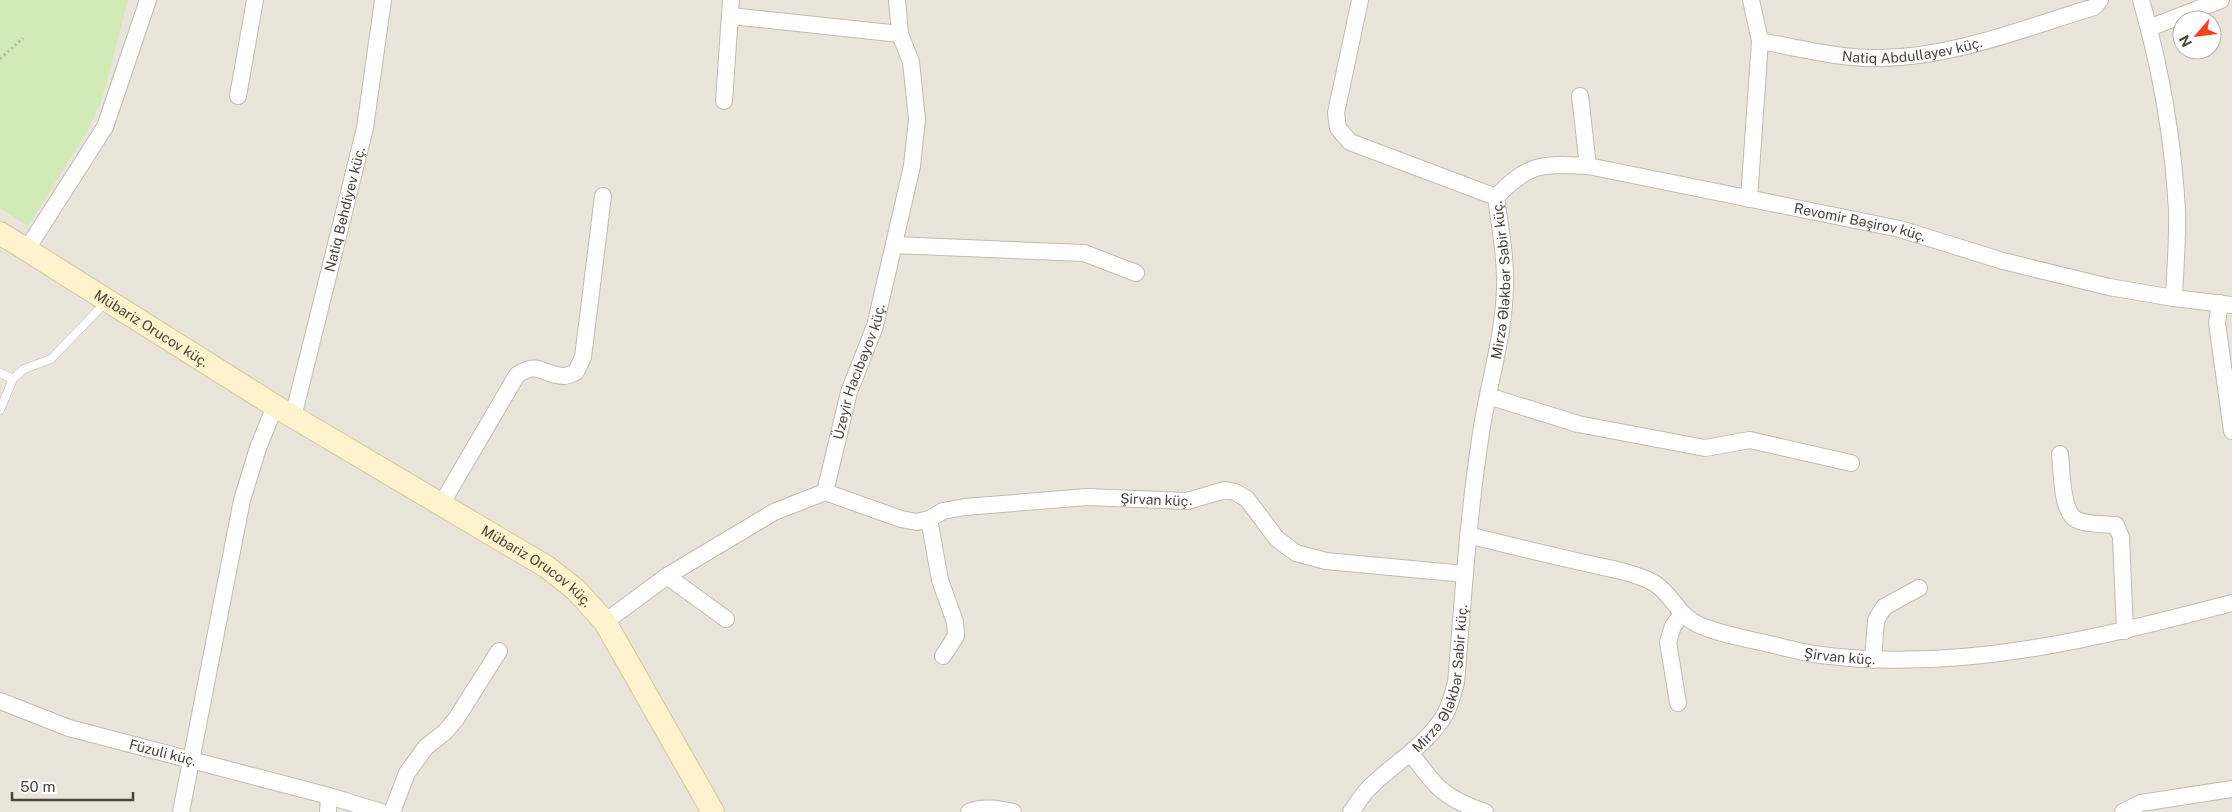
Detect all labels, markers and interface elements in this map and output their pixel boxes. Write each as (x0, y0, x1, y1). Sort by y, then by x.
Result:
north arrow (2172, 10, 2222, 60)
text: N (2176, 33, 2195, 50)
street label: Natiq Abdullayev küç. (1841, 34, 1984, 66)
street label: Natiq Behdiyev küç. (321, 145, 368, 273)
street label: Mirzə Ələkbər Sabir küç. (1488, 200, 1513, 360)
street label: Revomir Bəşirov küç. (1793, 200, 1928, 245)
street label: Mübariz Orucov küç. (91, 286, 212, 370)
street label: Üzeyir Hacıbəyov küç. (828, 302, 888, 441)
street label: Şirvan küç. (1120, 490, 1193, 509)
street label: Mübariz Orucov küç. (478, 522, 595, 610)
street label: Mirzə Ələkbər Sabir küç. (1409, 604, 1470, 755)
street label: Şirvan küç. (1803, 644, 1876, 667)
street label: Füzuli küç. (127, 736, 198, 769)
scale bar (12, 770, 134, 802)
text: 50 m (20, 778, 55, 795)

